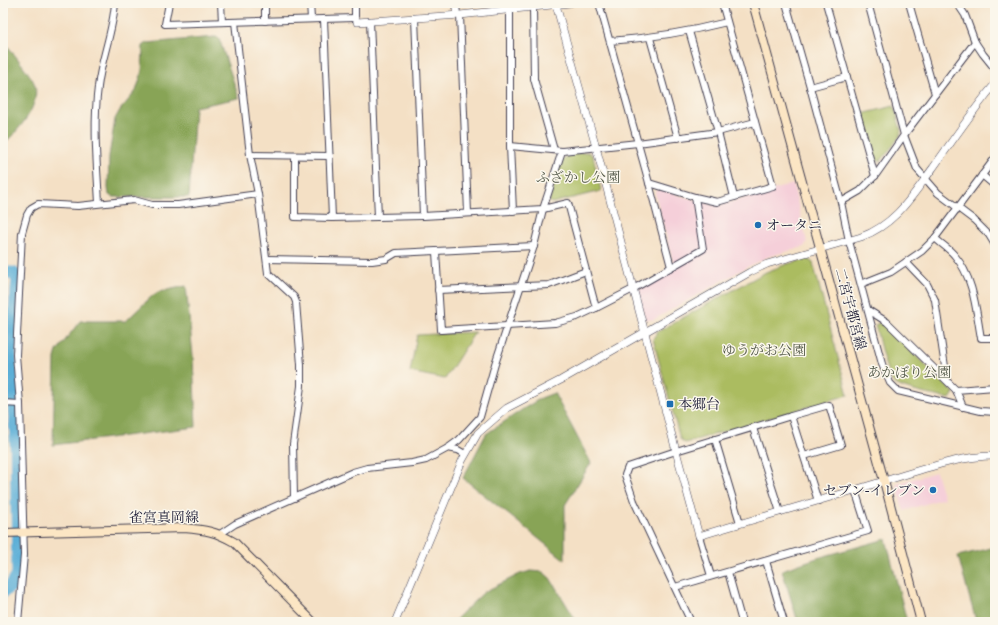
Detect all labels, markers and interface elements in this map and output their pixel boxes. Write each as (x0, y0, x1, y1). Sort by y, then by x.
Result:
park label: ふざかし公園 (536, 167, 620, 187)
place label: オータニ (766, 215, 822, 235)
marker: オータニ (753, 220, 763, 230)
street label: 二宮宇都宮線 (830, 266, 872, 352)
park label: ゆうがお公園 (722, 340, 806, 360)
park label: あかぼり公園 (867, 362, 951, 382)
place label: 本郷台 (678, 394, 720, 414)
marker: 本郷台 (665, 399, 675, 409)
place label: セブン-イレブン (823, 480, 925, 500)
marker: セブン-イレブン (928, 485, 938, 495)
street label: 雀宮真岡線 (129, 507, 199, 527)

